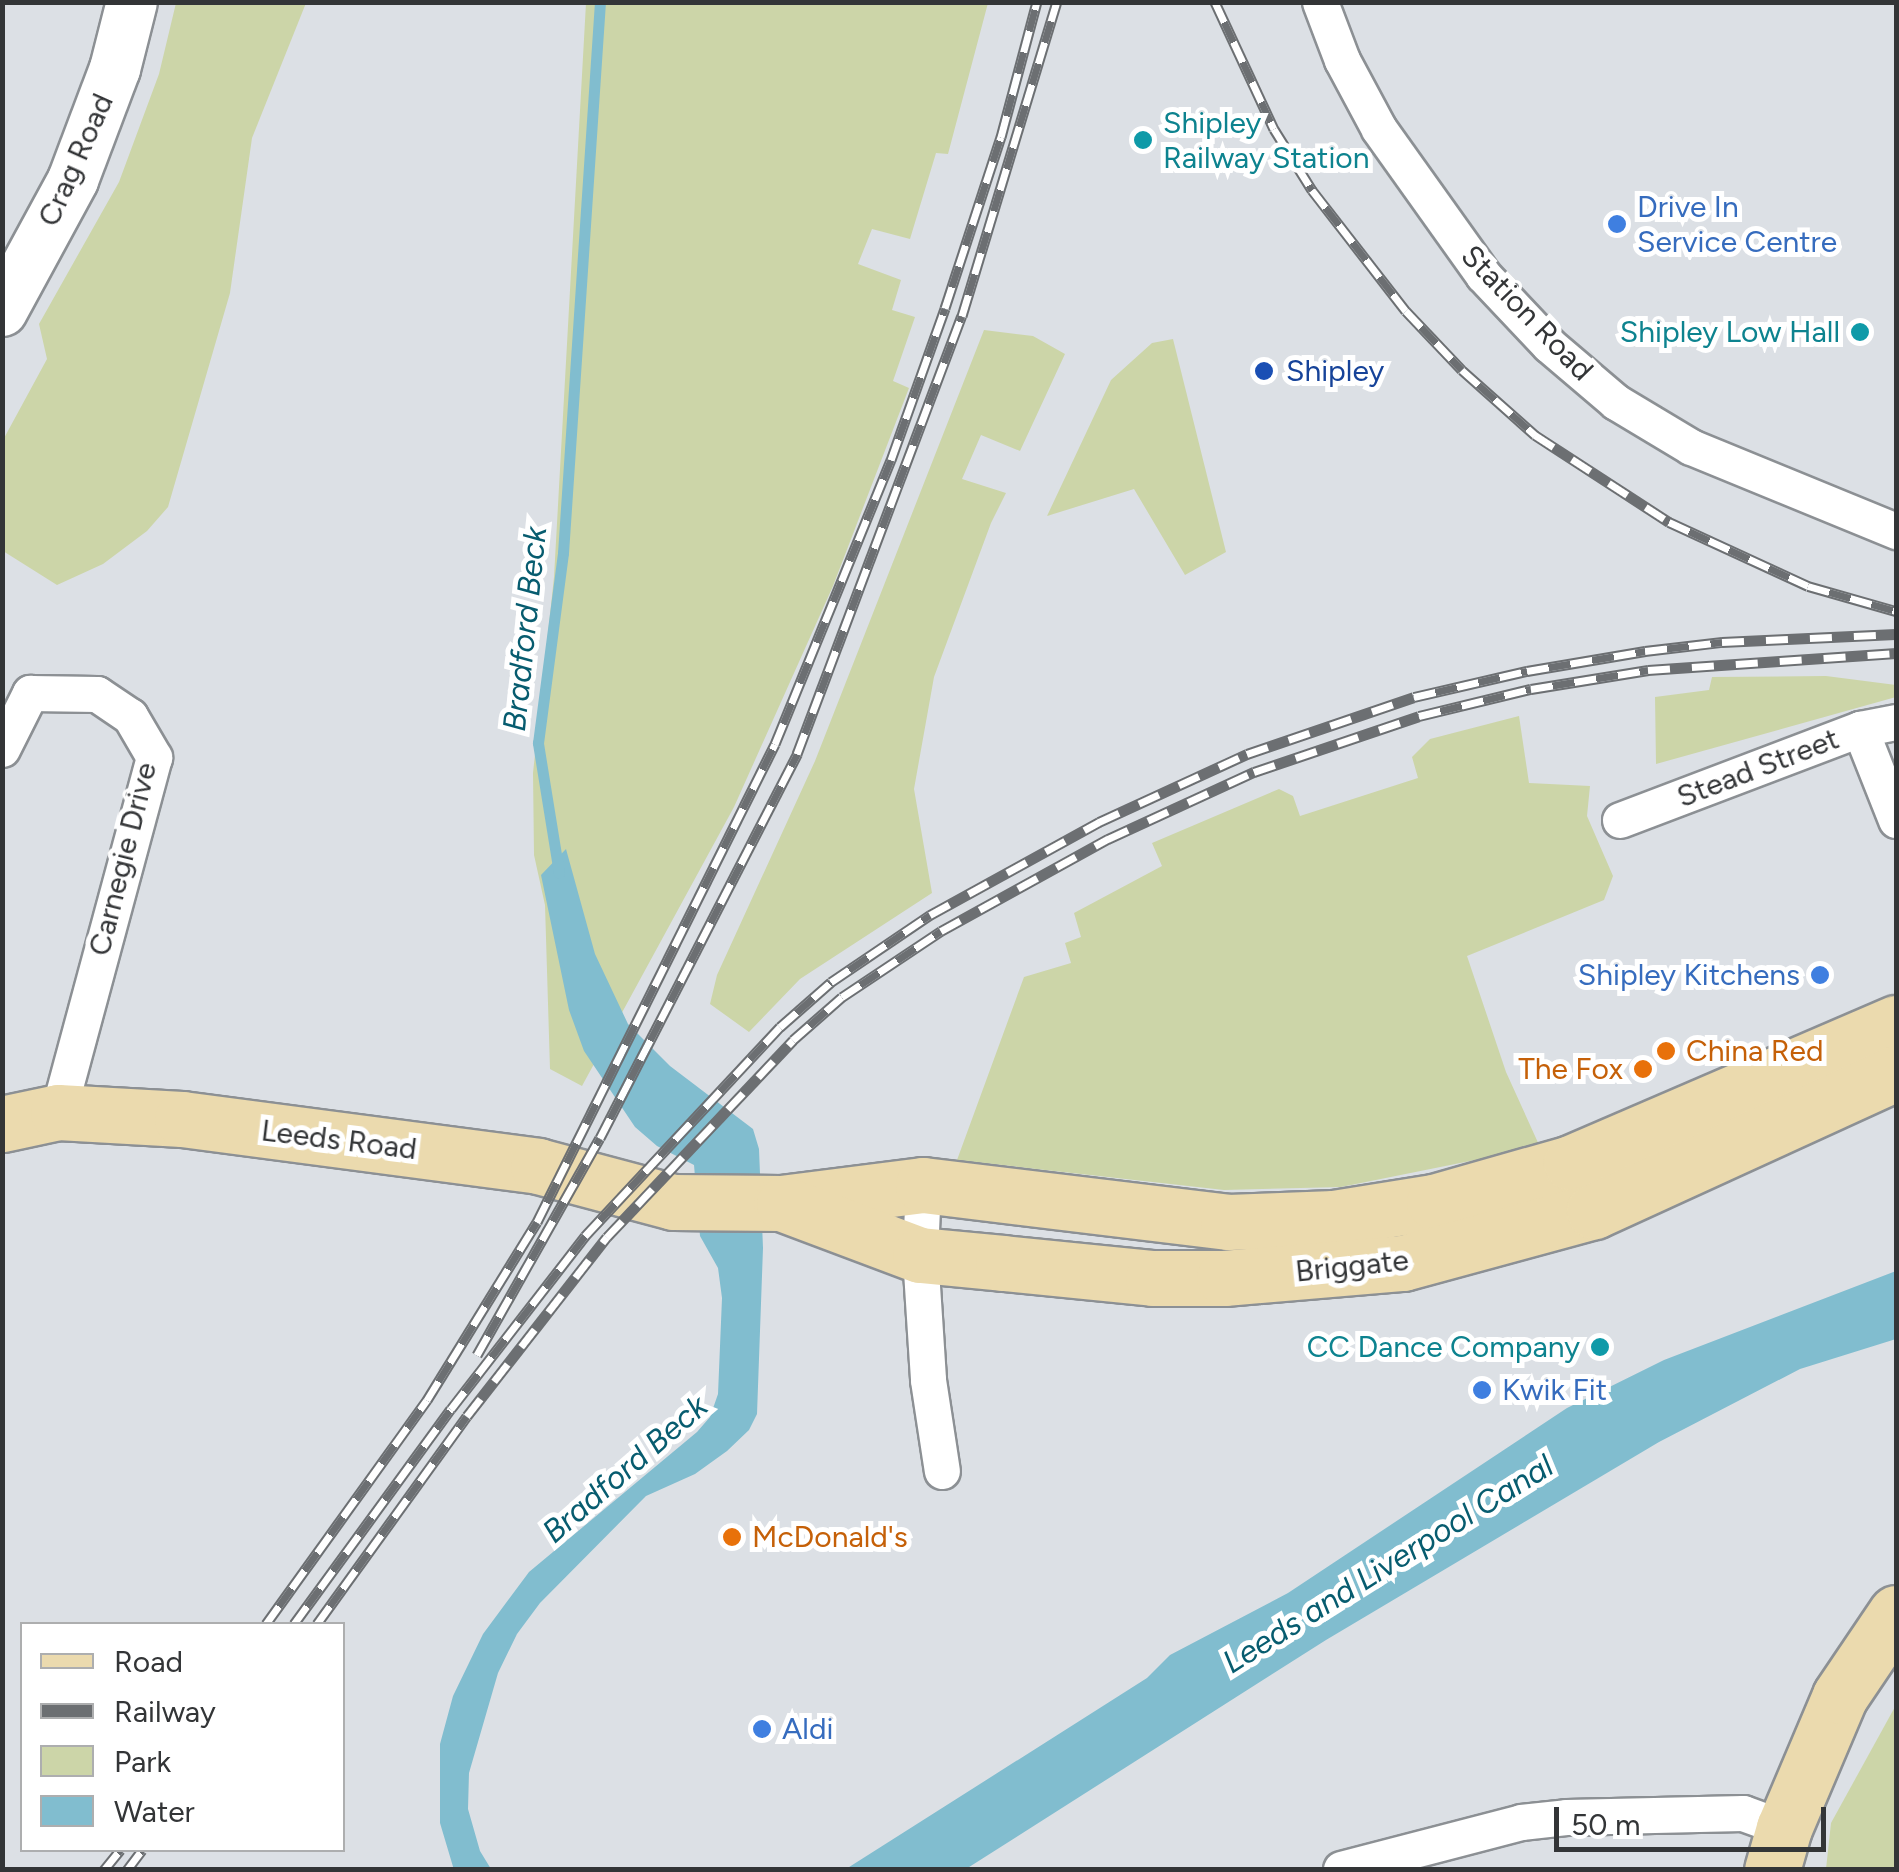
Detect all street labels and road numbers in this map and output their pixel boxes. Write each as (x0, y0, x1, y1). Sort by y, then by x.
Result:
street label: Crag Road (31, 88, 121, 232)
street label: Station Road (1454, 238, 1600, 388)
street label: Stead Street (1672, 721, 1844, 815)
street label: Carnegie Drive (82, 759, 164, 959)
street label: Leeds Road (259, 1113, 419, 1167)
street label: Briggate (1294, 1242, 1410, 1290)

